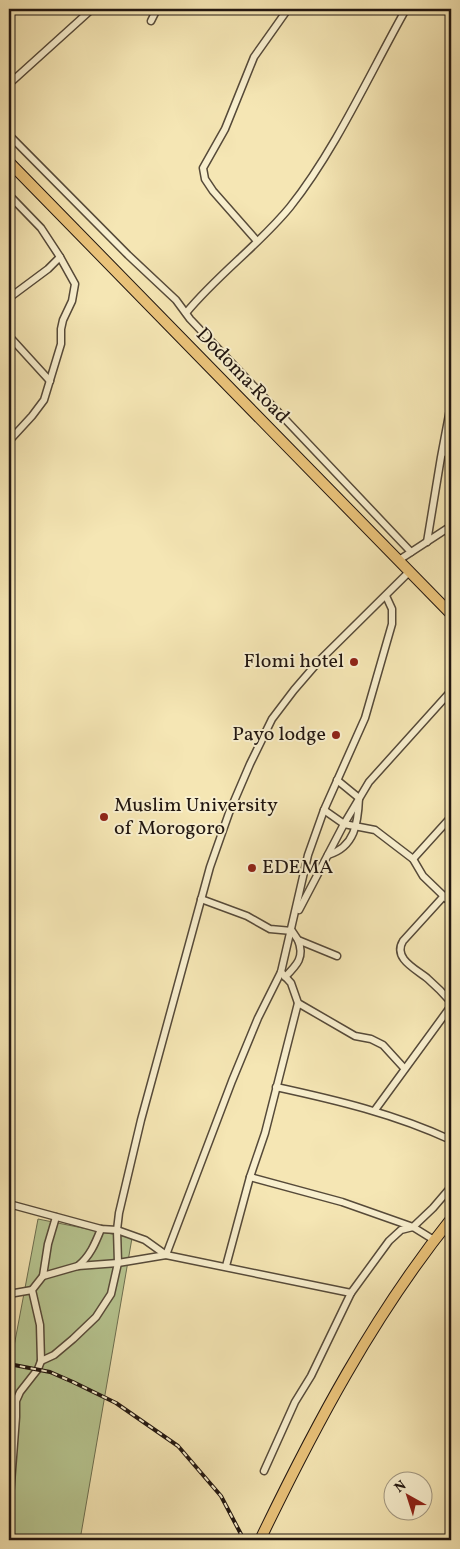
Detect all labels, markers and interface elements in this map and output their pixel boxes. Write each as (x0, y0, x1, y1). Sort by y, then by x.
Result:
street label: Dodoma Road (189, 322, 295, 430)
place label: Flomi hotel (244, 648, 344, 676)
marker: Flomi hotel (348, 656, 360, 668)
place label: Payo lodge (232, 721, 326, 749)
marker: Payo lodge (330, 729, 342, 741)
place label: Muslim University of Morogoro (114, 792, 278, 843)
marker: Muslim University of Morogoro (98, 811, 110, 823)
place label: EDEMA (262, 854, 333, 882)
marker: EDEMA (246, 862, 258, 874)
north arrow (382, 1472, 432, 1522)
text: N (391, 1476, 411, 1498)

